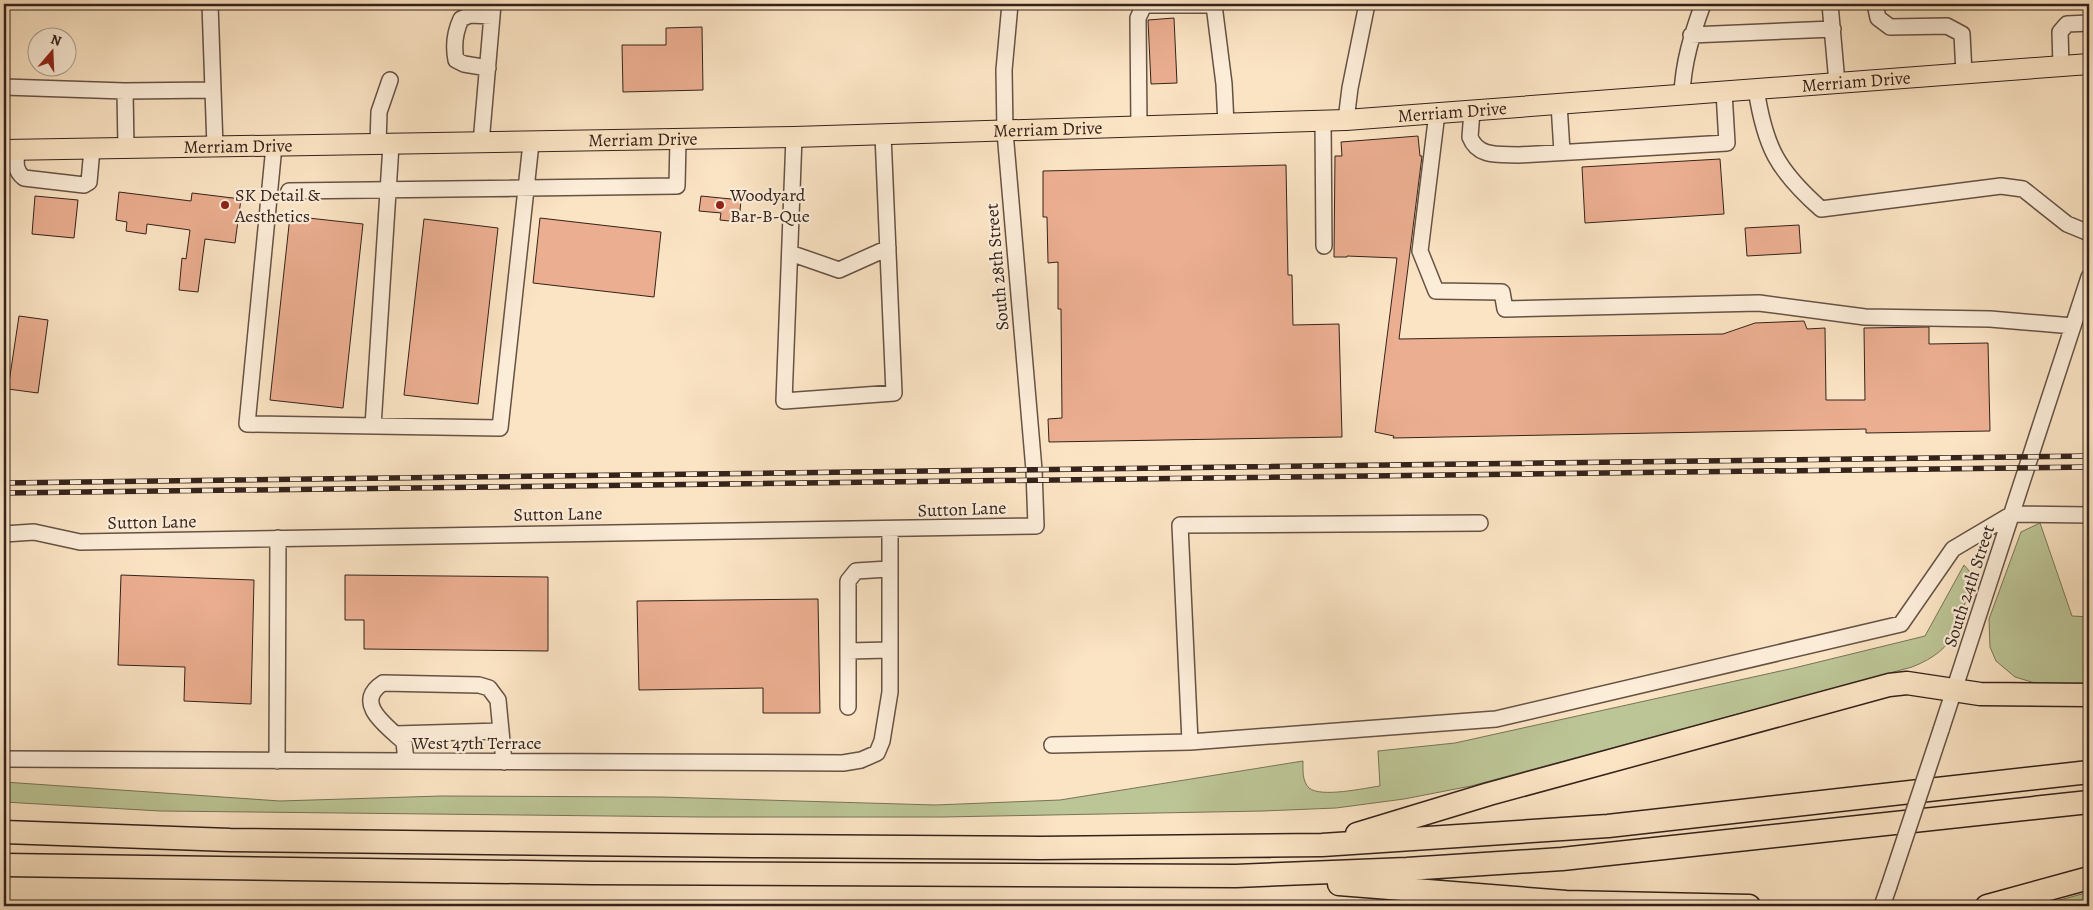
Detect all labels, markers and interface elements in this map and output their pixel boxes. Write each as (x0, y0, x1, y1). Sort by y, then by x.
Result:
north arrow (28, 28, 78, 78)
text: N (48, 30, 64, 51)
street label: Merriam Drive (1801, 65, 1912, 98)
street label: Merriam Drive (1397, 96, 1508, 128)
street label: Merriam Drive (993, 116, 1103, 143)
street label: Merriam Drive (588, 127, 698, 152)
street label: Merriam Drive (183, 133, 293, 159)
place label: SK Detail & Aesthetics (234, 183, 320, 228)
place label: Woodyard Bar-B-Que (729, 183, 810, 228)
marker: SK Detail & Aesthetics (219, 199, 231, 211)
marker: Woodyard Bar-B-Que (714, 199, 726, 211)
street label: South 28th Street (979, 202, 1015, 332)
street label: Sutton Lane (917, 495, 1007, 523)
street label: Sutton Lane (513, 501, 603, 527)
street label: Sutton Lane (107, 509, 197, 535)
street label: South 24th Street (1938, 522, 2000, 650)
street label: West 47th Terrace (411, 731, 542, 755)

